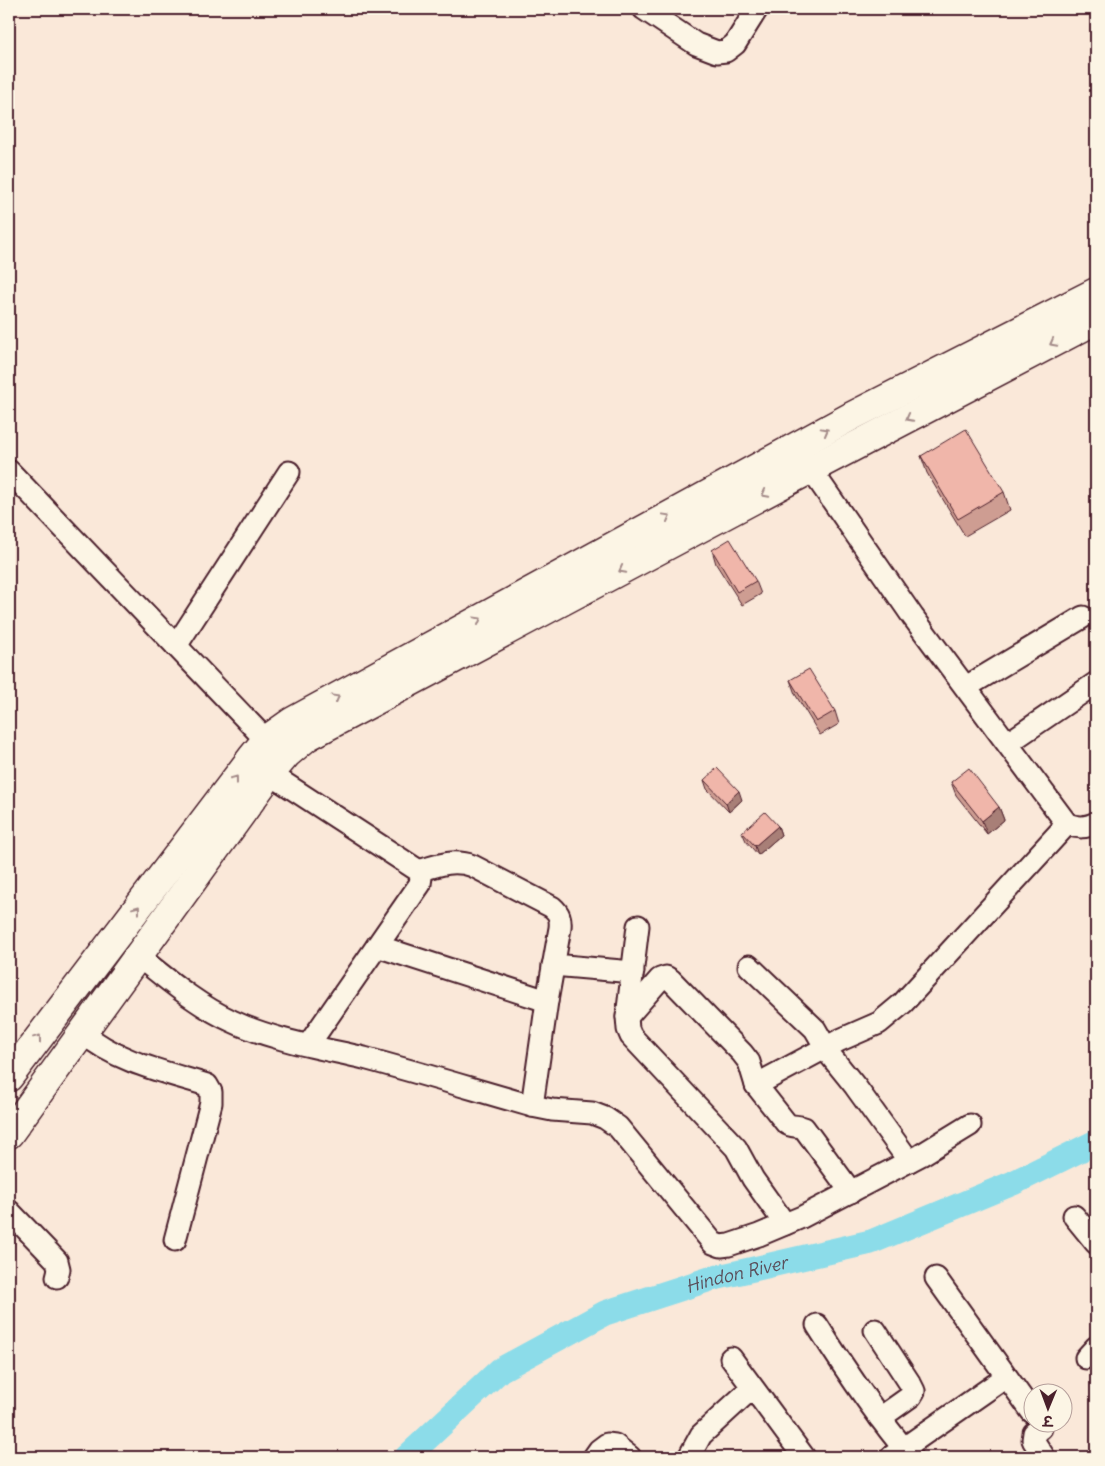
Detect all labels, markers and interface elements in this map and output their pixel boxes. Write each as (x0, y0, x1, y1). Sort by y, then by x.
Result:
one-way arrow (1049, 337, 1058, 347)
one-way arrow (905, 412, 914, 422)
one-way arrow (820, 427, 829, 437)
one-way arrow (762, 488, 771, 498)
one-way arrow (662, 513, 671, 523)
one-way arrow (618, 564, 627, 574)
one-way arrow (473, 616, 482, 626)
one-way arrow (330, 694, 339, 704)
one-way arrow (229, 775, 238, 785)
one-way arrow (131, 906, 139, 915)
one-way arrow (33, 1035, 41, 1044)
water label: Hindon River (682, 1250, 792, 1298)
north arrow (1022, 1384, 1072, 1434)
text: उ (1041, 1412, 1055, 1430)

